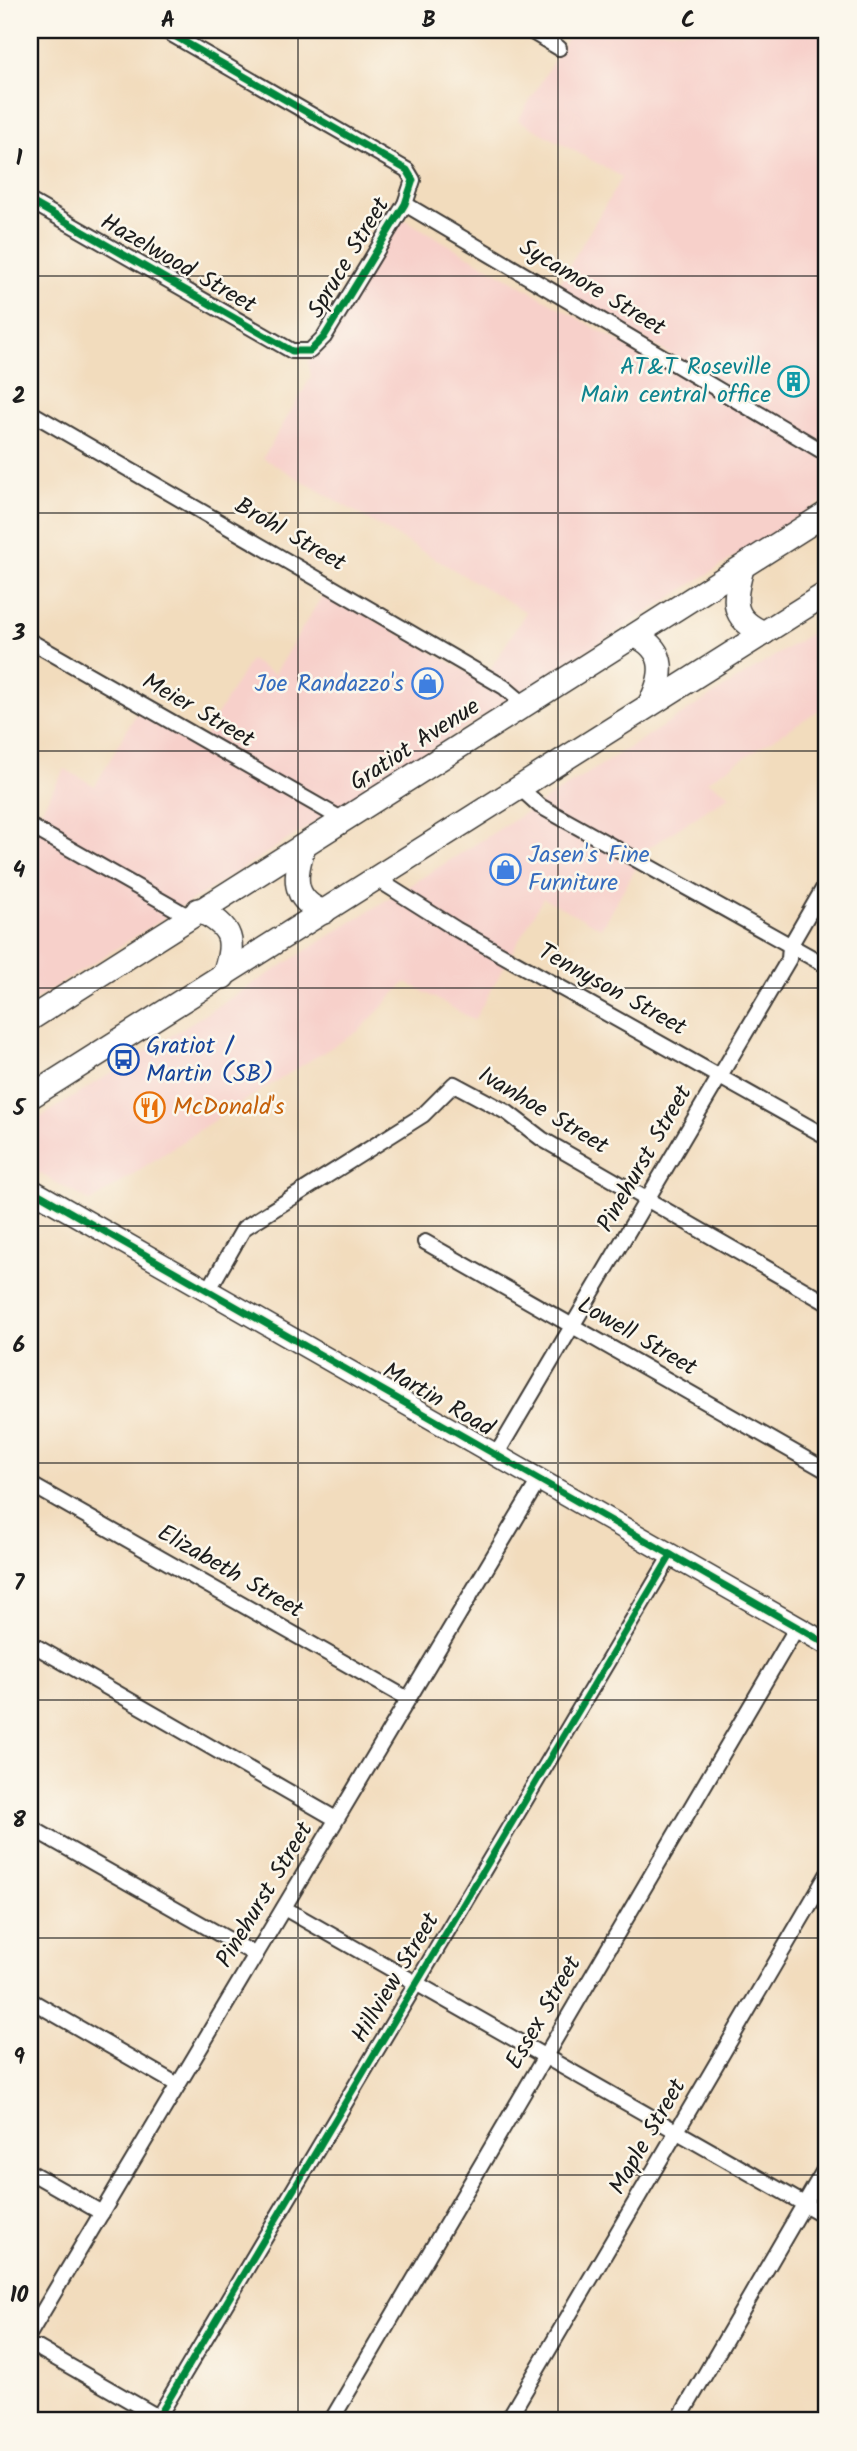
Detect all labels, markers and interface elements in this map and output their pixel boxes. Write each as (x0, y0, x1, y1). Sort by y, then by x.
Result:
text: A (161, 3, 175, 39)
text: B (422, 3, 436, 39)
text: C (681, 3, 695, 39)
text: 1 (16, 141, 23, 177)
street label: Spruce Street (297, 189, 401, 326)
street label: Hazelwood Street (92, 203, 264, 325)
street label: Sycamore Street (511, 229, 673, 348)
place label: AT&T Roseville Main central office (580, 348, 771, 415)
building icon: AT&T Roseville Main central office (777, 364, 811, 398)
text: 2 (12, 379, 26, 415)
street label: Brohl Street (227, 487, 354, 583)
text: 3 (12, 616, 26, 652)
street label: Meier Street (134, 663, 262, 759)
place label: Joe Randazzo's (254, 665, 404, 704)
shop icon: Joe Randazzo's (410, 667, 444, 701)
street label: Gratiot Avenue (342, 688, 488, 802)
place label: Jasen's Fine Furniture (528, 836, 650, 903)
shop icon: Jasen's Fine Furniture (488, 852, 522, 886)
text: 4 (13, 853, 26, 889)
street label: Tennyson Street (530, 933, 694, 1047)
place label: Gratiot / Martin (SB) (146, 1027, 273, 1094)
bus stop icon: Gratiot / Martin (SB) (106, 1043, 140, 1077)
street label: Ivanhoe Street (470, 1057, 617, 1166)
street label: Pinehurst Street (587, 1077, 703, 1240)
place label: McDonald's (173, 1088, 285, 1127)
restaurant icon: McDonald's (133, 1090, 167, 1124)
text: 5 (12, 1091, 27, 1127)
street label: Lowell Street (570, 1287, 705, 1388)
text: 6 (13, 1328, 25, 1364)
street label: Martin Road (375, 1352, 502, 1448)
street label: Elizabeth Street (149, 1514, 311, 1630)
text: 7 (14, 1566, 26, 1602)
text: 8 (12, 1803, 26, 1839)
street label: Pinehurst Street (206, 1814, 324, 1976)
street label: Hillview Street (341, 1904, 451, 2051)
street label: Essex Street (496, 1948, 593, 2077)
text: 9 (13, 2040, 25, 2076)
street label: Maple Street (599, 2071, 697, 2203)
text: 10 (10, 2278, 29, 2314)

